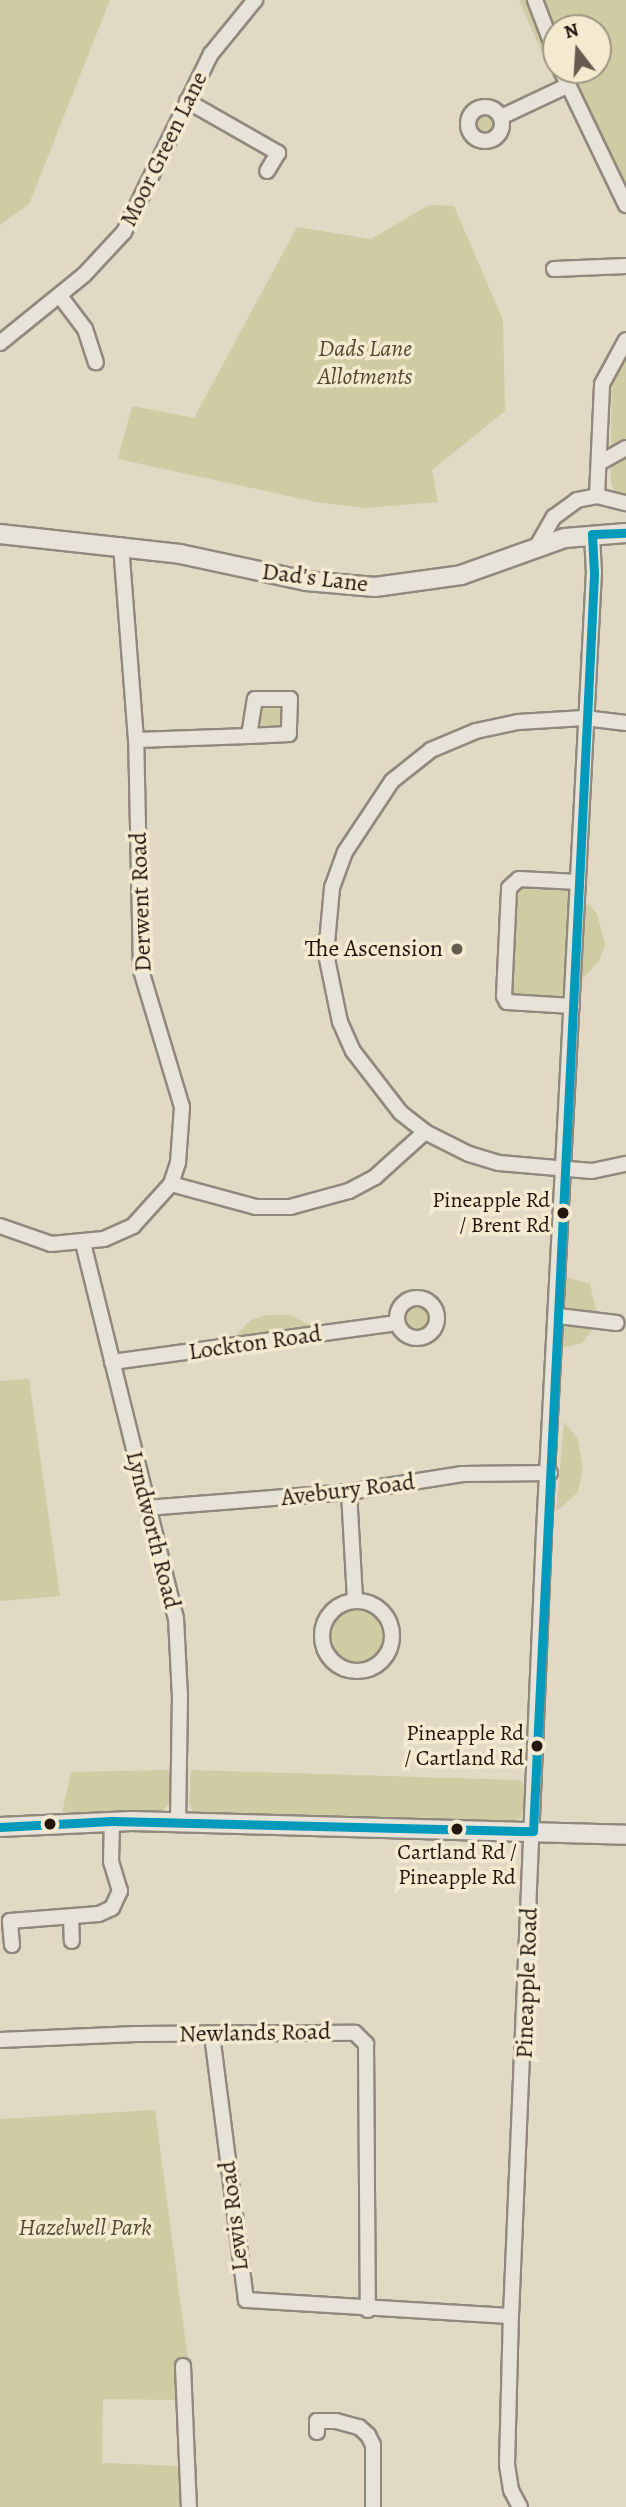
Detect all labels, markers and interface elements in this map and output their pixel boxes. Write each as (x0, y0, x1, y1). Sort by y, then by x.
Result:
north arrow (542, 14, 612, 84)
text: N (561, 16, 582, 45)
street label: Moor Green Lane (114, 67, 214, 231)
park label: Dads Lane Allotments (318, 335, 412, 391)
street label: Dad's Lane (260, 557, 370, 599)
street label: Derwent Road (124, 831, 158, 973)
place label: The Ascension (305, 935, 443, 963)
marker: The Ascension (449, 941, 465, 957)
place label: Pineapple Rd / Brent Rd (432, 1187, 550, 1238)
marker: Pineapple Rd / Brent Rd (556, 1206, 570, 1220)
street label: Lockton Road (187, 1319, 323, 1367)
street label: Lyndworth Road (119, 1448, 187, 1612)
street label: Avebury Road (279, 1467, 417, 1513)
place label: Pineapple Rd / Cartland Rd (404, 1720, 524, 1772)
marker: Pineapple Rd / Cartland Rd (530, 1739, 544, 1753)
unlabelled marker (43, 1817, 57, 1831)
marker: Cartland Rd / Pineapple Rd (450, 1822, 464, 1836)
place label: Cartland Rd / Pineapple Rd (397, 1839, 517, 1890)
street label: Pineapple Road (510, 1907, 544, 2059)
street label: Newlands Road (179, 2017, 331, 2049)
street label: Lewis Road (213, 2159, 255, 2273)
park label: Hazelwell Park (18, 2214, 152, 2242)

